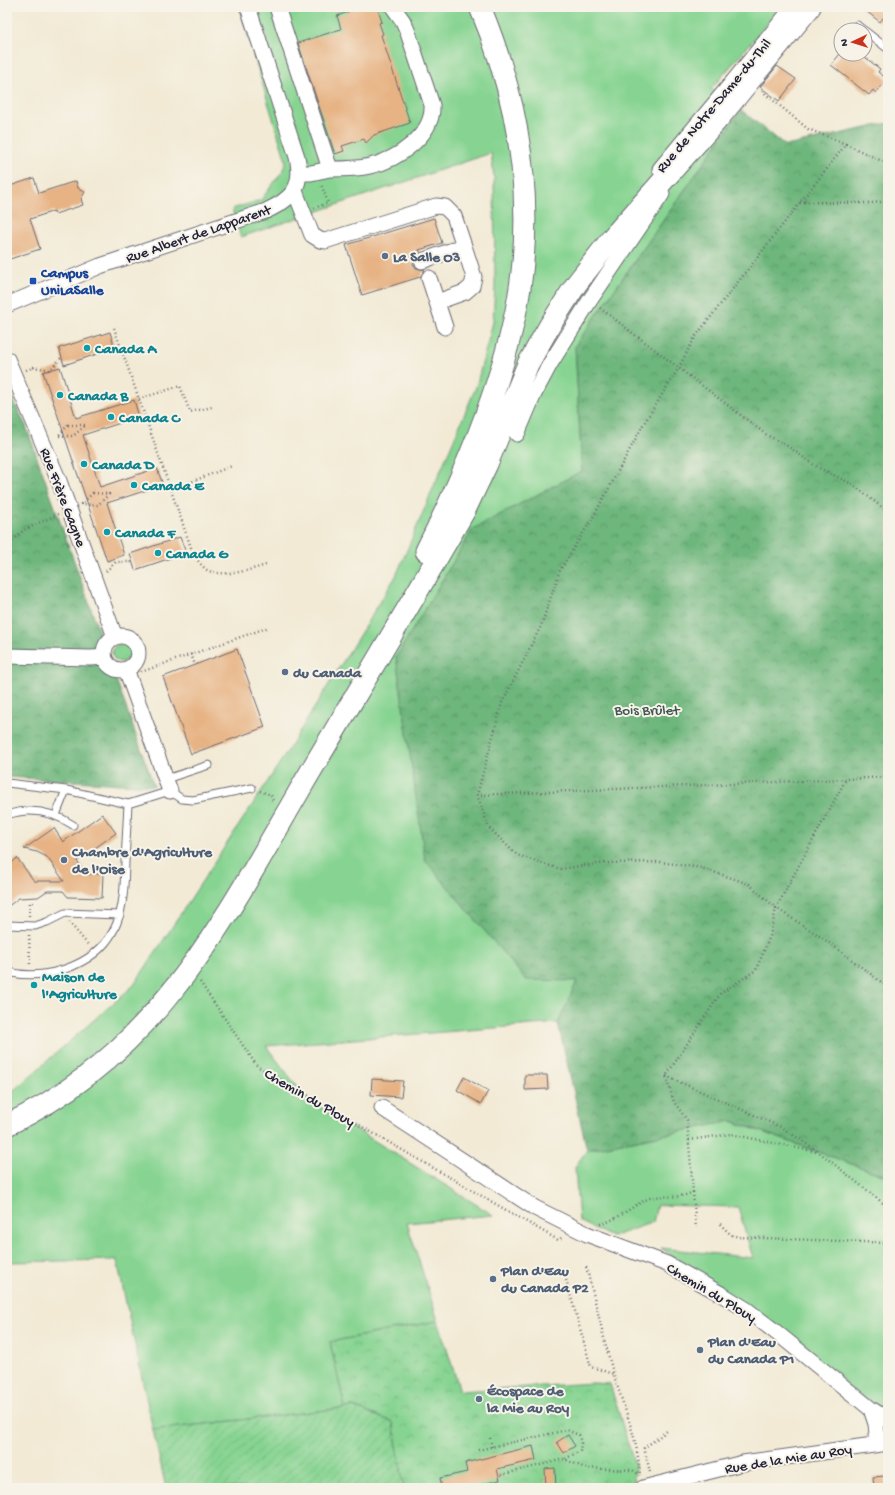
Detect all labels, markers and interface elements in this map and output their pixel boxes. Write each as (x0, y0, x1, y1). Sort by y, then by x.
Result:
north arrow (833, 22, 873, 62)
street label: Rue de Notre-Dame-du-Thil (653, 35, 776, 177)
text: N (839, 39, 851, 47)
street label: Rue Albert de Lapparent (124, 201, 275, 268)
place label: La Salle O3 (393, 249, 461, 267)
marker: La Salle O3 (380, 251, 390, 261)
place label: Campus UniLaSalle (40, 265, 105, 300)
marker: Campus UniLaSalle (28, 276, 38, 286)
place label: Canada A (94, 341, 158, 359)
marker: Canada A (82, 343, 92, 353)
place label: Canada B (67, 388, 130, 406)
marker: Canada B (55, 390, 65, 400)
place label: Canada C (118, 410, 182, 428)
marker: Canada C (106, 412, 116, 422)
street label: Rue Frère Gagne (35, 446, 89, 550)
place label: Canada D (91, 457, 156, 475)
marker: Canada D (79, 459, 89, 469)
place label: Canada E (141, 478, 206, 496)
marker: Canada E (129, 480, 139, 490)
place label: Canada F (114, 525, 177, 543)
marker: Canada F (102, 527, 112, 537)
place label: Canada G (165, 546, 230, 564)
marker: Canada G (153, 548, 163, 558)
place label: du Canada (293, 665, 362, 683)
marker: du Canada (280, 667, 290, 677)
park label: Bois Brûlet (614, 702, 681, 720)
place label: Chambre d'Agriculture de l'Oise (71, 844, 213, 879)
marker: Chambre d'Agriculture de l'Oise (59, 855, 69, 865)
place label: Maison de l'Agriculture (41, 969, 118, 1004)
marker: Maison de l'Agriculture (29, 980, 39, 990)
street label: Chemin du Plouy (260, 1066, 358, 1132)
street label: Chemin du Plouy (663, 1260, 760, 1328)
place label: Plan d'Eau du Canada P2 (500, 1263, 589, 1298)
marker: Plan d'Eau du Canada P2 (488, 1274, 498, 1284)
place label: Plan d'Eau du Canada P1 (707, 1334, 794, 1369)
marker: Plan d'Eau du Canada P1 (695, 1345, 705, 1355)
place label: Écospace de la Mie au Roy (486, 1383, 570, 1418)
marker: Écospace de la Mie au Roy (474, 1394, 484, 1404)
street label: Rue de la Mie au Roy (724, 1441, 854, 1479)

